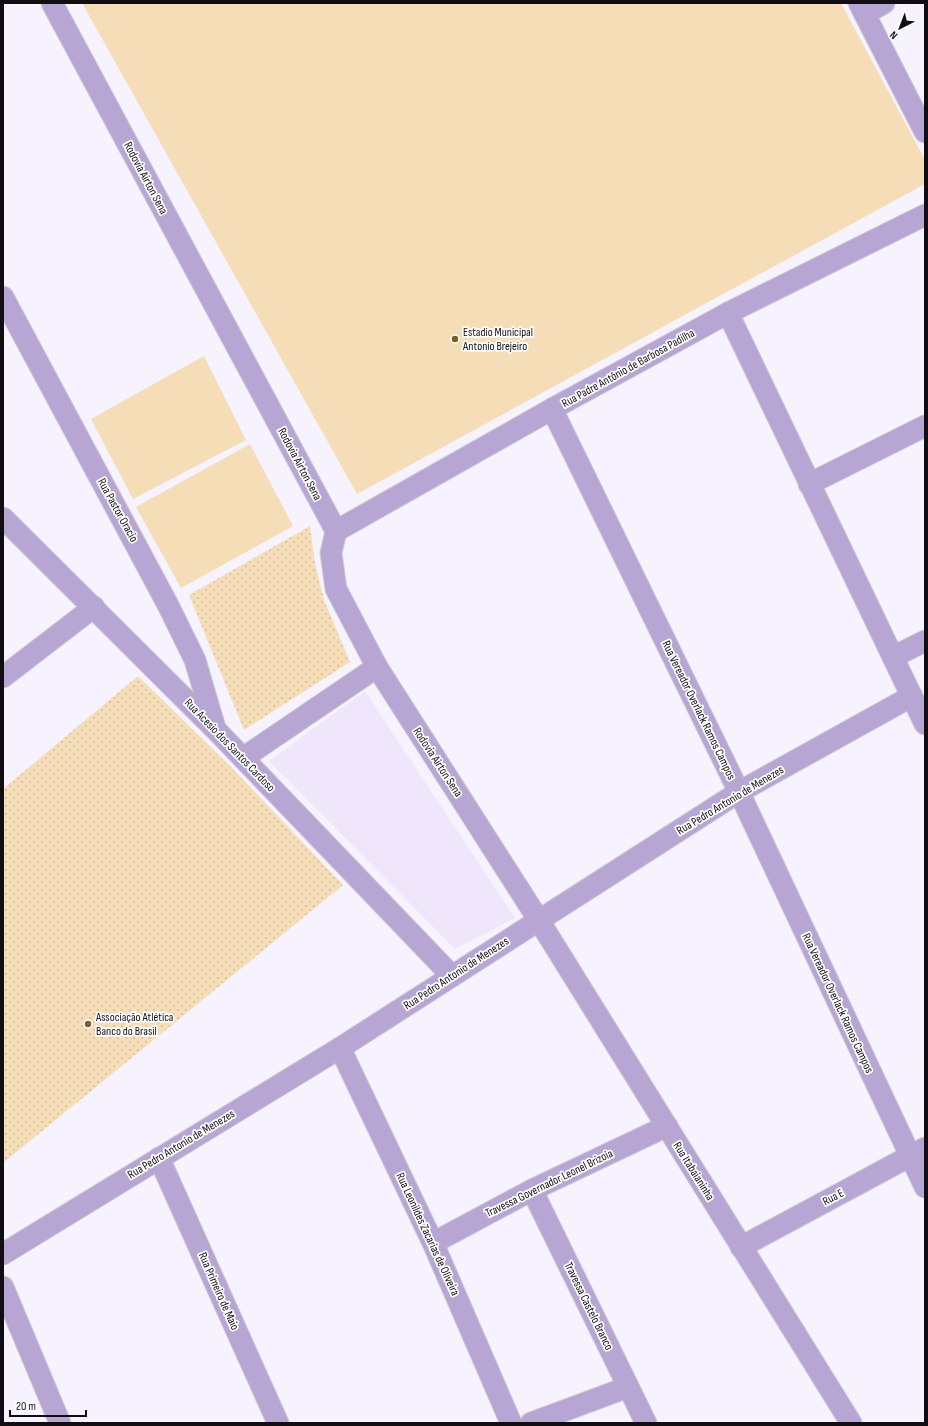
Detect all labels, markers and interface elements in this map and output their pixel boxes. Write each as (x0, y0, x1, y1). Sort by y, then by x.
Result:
north arrow (880, 8, 920, 48)
text: N (887, 28, 900, 42)
street label: Rodovia Airton Sena (120, 139, 171, 217)
place label: Estadio Municipal Antonio Brejeiro (462, 325, 533, 354)
street label: Rua Padre Antônio de Barbosa Padilha (559, 325, 698, 411)
marker: Estadio Municipal Antonio Brejeiro (450, 334, 460, 344)
street label: Rodovia Airton Sena (274, 425, 325, 503)
street label: Rua Pastor Oracio (94, 476, 141, 545)
street label: Rua Vereador Overlack Ramos Campos (658, 638, 739, 782)
street label: Rua Acesio dos Santos Cardoso (181, 696, 278, 795)
street label: Rodovia Airton Sena (410, 725, 466, 800)
street label: Rua Pedro Antonio de Menezes (674, 762, 787, 838)
street label: Rua Vereador Overlack Ramos Campos (798, 931, 877, 1076)
street label: Rua Pedro Antonio de Menezes (401, 934, 512, 1013)
place label: Associação Atlética Banco do Brasil (95, 1010, 174, 1039)
marker: Associação Atlética Banco do Brasil (83, 1019, 93, 1029)
street label: Rua Pedro Antonio de Menezes (125, 1106, 238, 1182)
street label: Rua Itabaianinha (670, 1139, 718, 1204)
street label: Travessa Governador Leonel Brizoia (483, 1146, 616, 1221)
street label: Rua Leonildes Zacarias de Oliveira (392, 1170, 463, 1298)
street label: Rua E (820, 1186, 847, 1209)
street label: Rua Primeiro de Maio (195, 1250, 242, 1332)
street label: Travessa Castelo Branco (561, 1260, 616, 1353)
scale bar (10, 1392, 86, 1418)
text: 20 m (16, 1399, 36, 1414)

